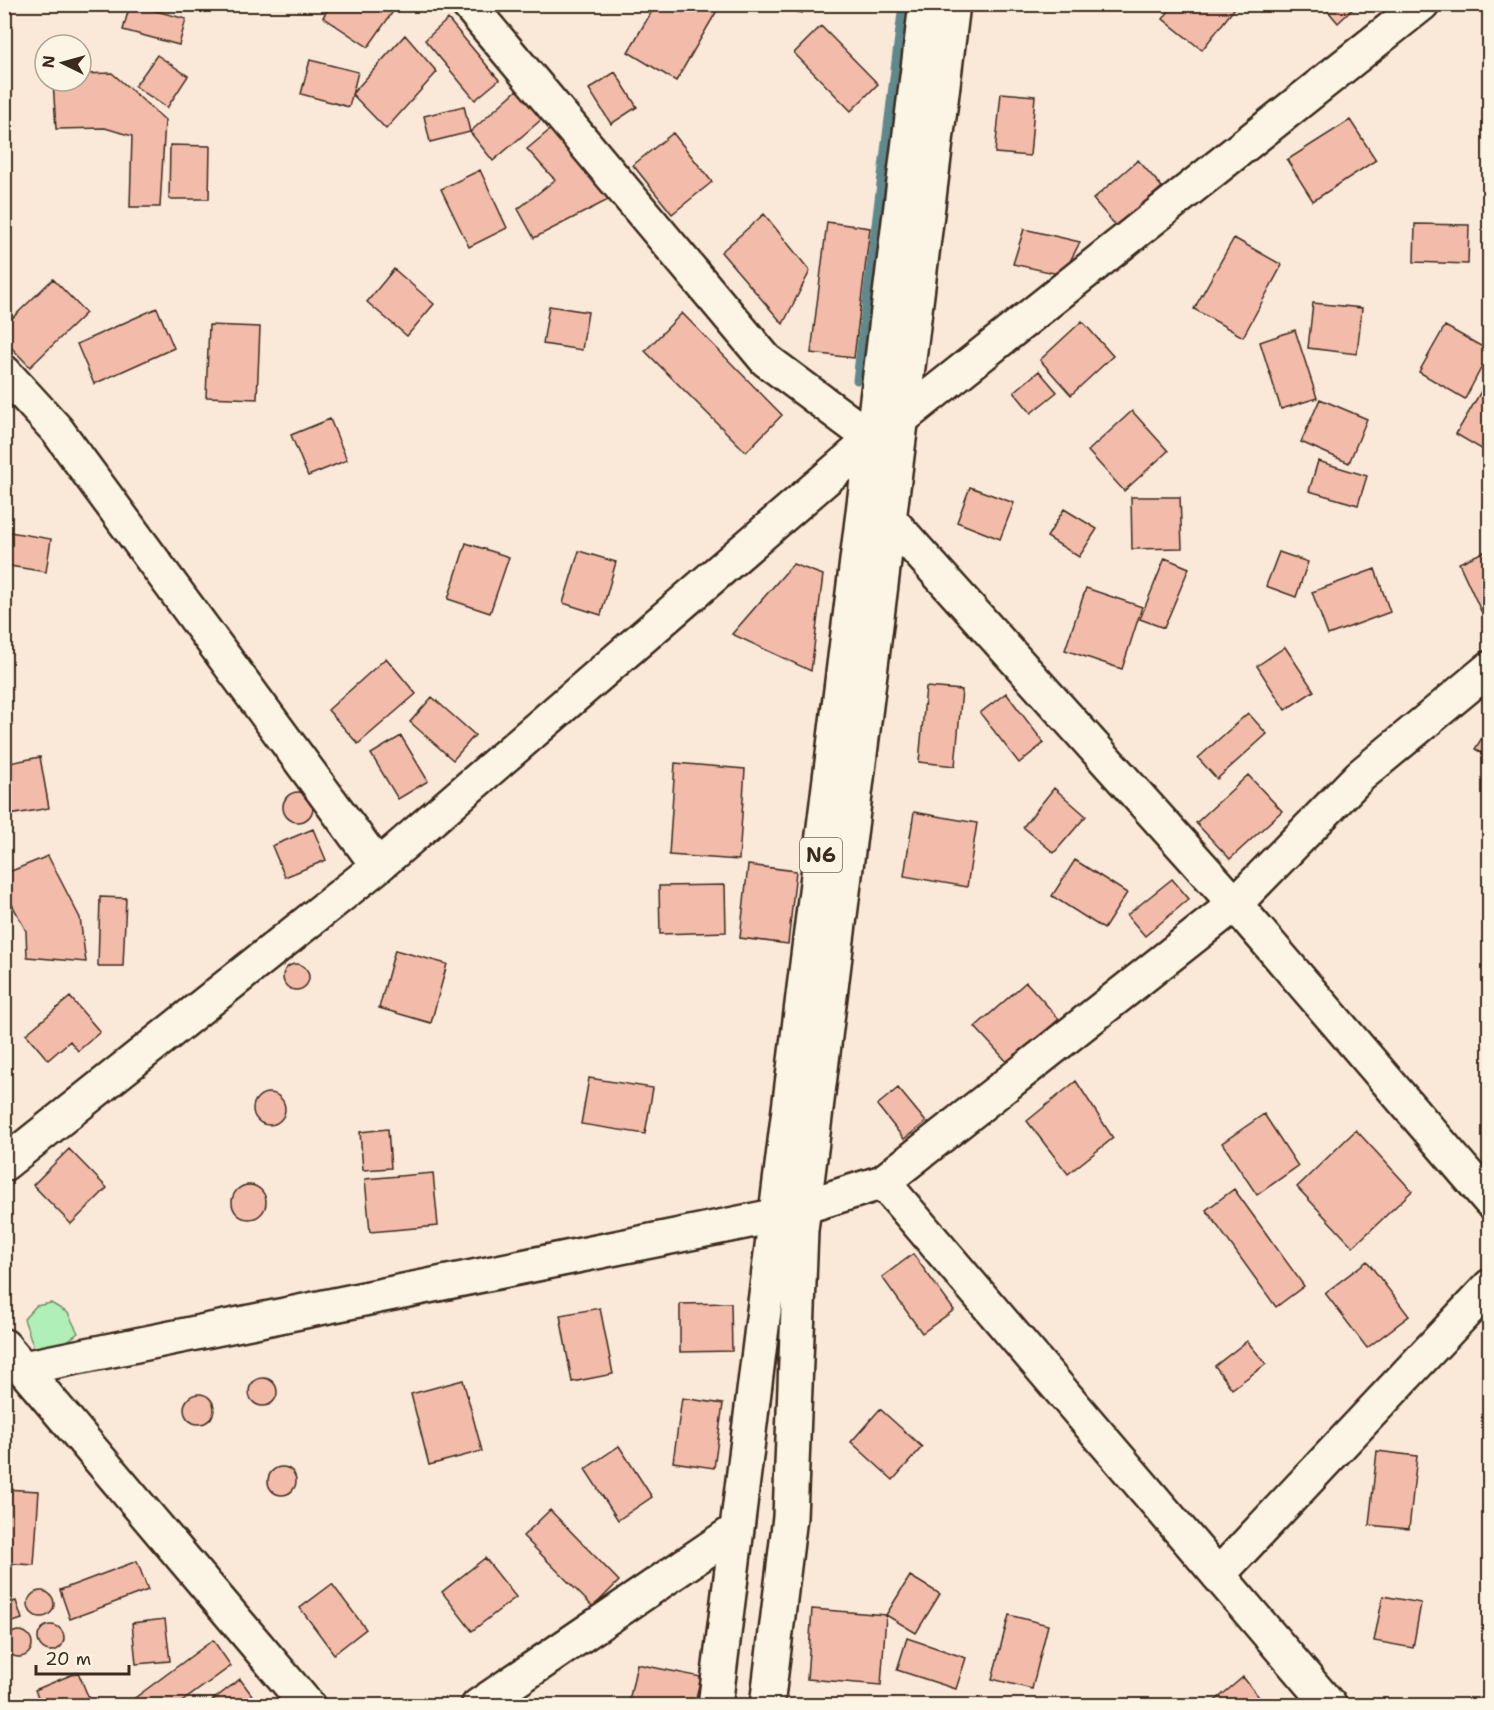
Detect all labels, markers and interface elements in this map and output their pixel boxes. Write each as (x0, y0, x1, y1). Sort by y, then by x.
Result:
north arrow (33, 33, 93, 93)
text: N (38, 55, 60, 69)
road number: N6 (800, 838, 842, 872)
scale bar (36, 1638, 129, 1676)
text: 20 m (45, 1647, 91, 1671)

